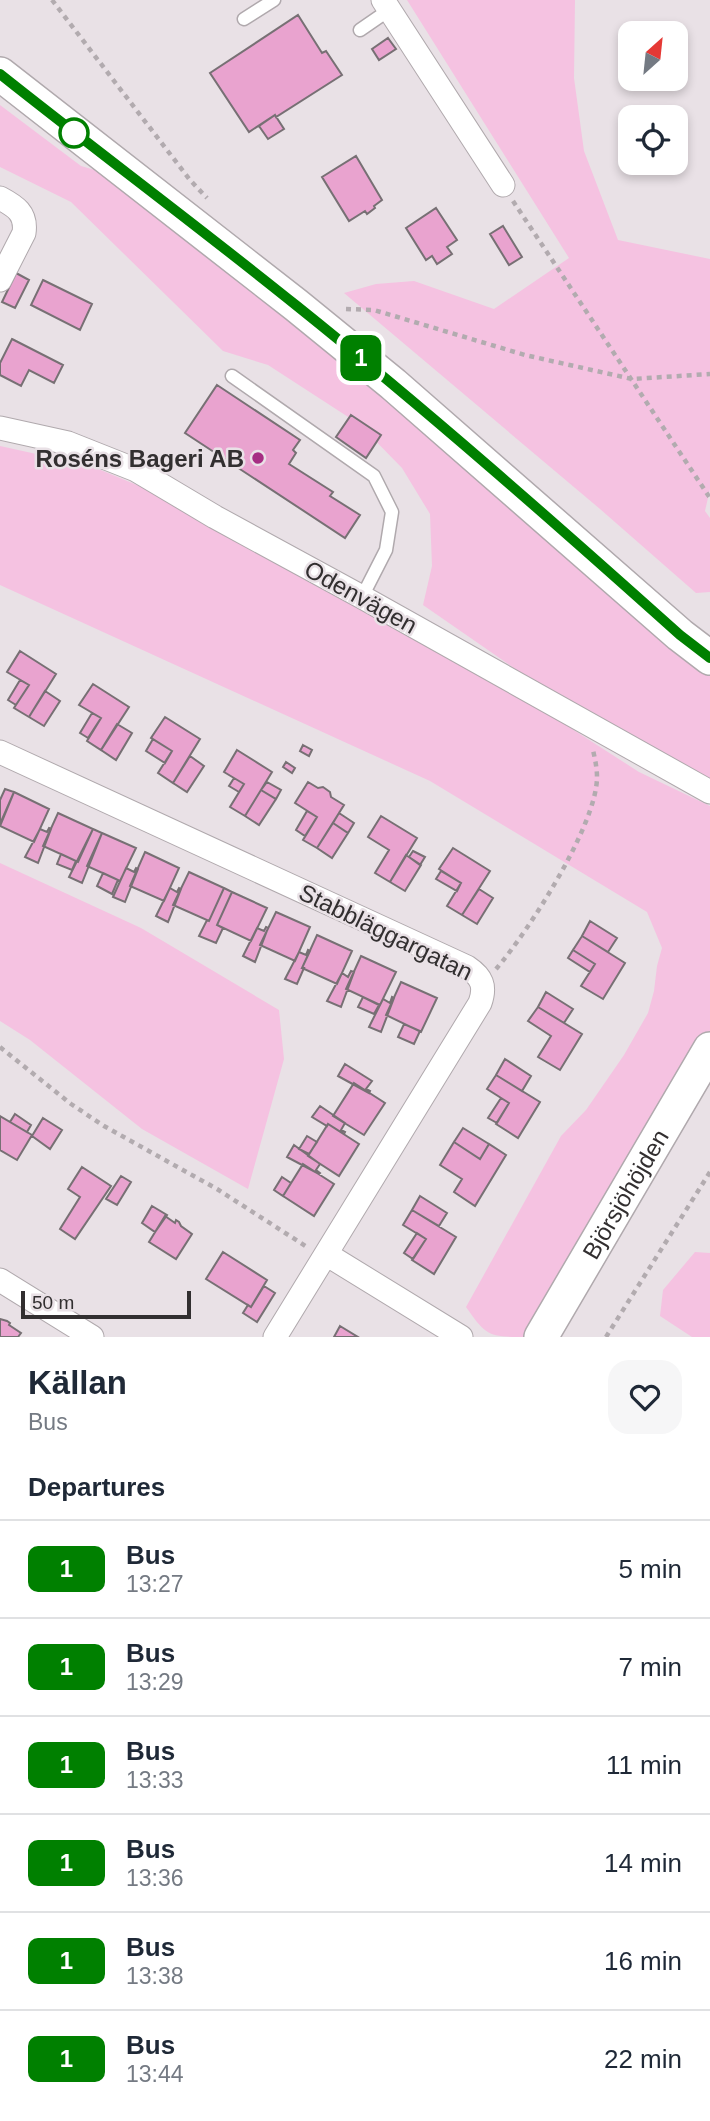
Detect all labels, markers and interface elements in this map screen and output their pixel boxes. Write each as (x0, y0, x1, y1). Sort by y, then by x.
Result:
north arrow (618, 21, 688, 91)
map controls (618, 21, 688, 175)
button: locate (618, 105, 688, 175)
unlabelled marker (59, 118, 89, 148)
line badge: 1 (338, 335, 384, 381)
text: 1 (354, 344, 368, 371)
place label: Roséns Bageri AB (36, 445, 244, 472)
marker: Roséns Bageri AB (250, 450, 266, 466)
street label: Odenvägen (300, 555, 422, 639)
street label: Stabbläggargatan (295, 878, 477, 986)
street label: Björsjöhöjden (577, 1124, 673, 1263)
scale bar (21, 1288, 191, 1320)
text: 50 m (32, 1292, 74, 1313)
button: heart (608, 1360, 682, 1434)
text: Källan (28, 1364, 127, 1401)
text: Bus (28, 1409, 68, 1435)
text: Departures (28, 1472, 165, 1502)
text: Bus (126, 1540, 175, 1570)
text: 5 min (618, 1554, 682, 1584)
text: 1 (60, 1555, 73, 1582)
text: 13:27 (126, 1571, 184, 1597)
text: Bus (126, 1638, 175, 1668)
text: 7 min (618, 1652, 682, 1682)
text: 1 (60, 1653, 73, 1680)
text: 13:29 (126, 1669, 184, 1695)
text: Bus (126, 1736, 175, 1766)
text: 11 min (606, 1750, 682, 1780)
text: 1 (60, 1751, 73, 1778)
text: 13:33 (126, 1767, 184, 1793)
text: Bus (126, 1834, 175, 1864)
text: 14 min (604, 1848, 682, 1878)
text: 1 (60, 1849, 73, 1876)
text: 13:36 (126, 1865, 184, 1891)
text: Bus (126, 1932, 175, 1962)
text: 16 min (604, 1946, 682, 1976)
text: 1 (60, 1947, 73, 1974)
text: 13:38 (126, 1963, 184, 1989)
text: Bus (126, 2030, 175, 2060)
text: 22 min (604, 2044, 682, 2074)
text: 1 (60, 2045, 73, 2072)
text: 13:44 (126, 2061, 184, 2087)

